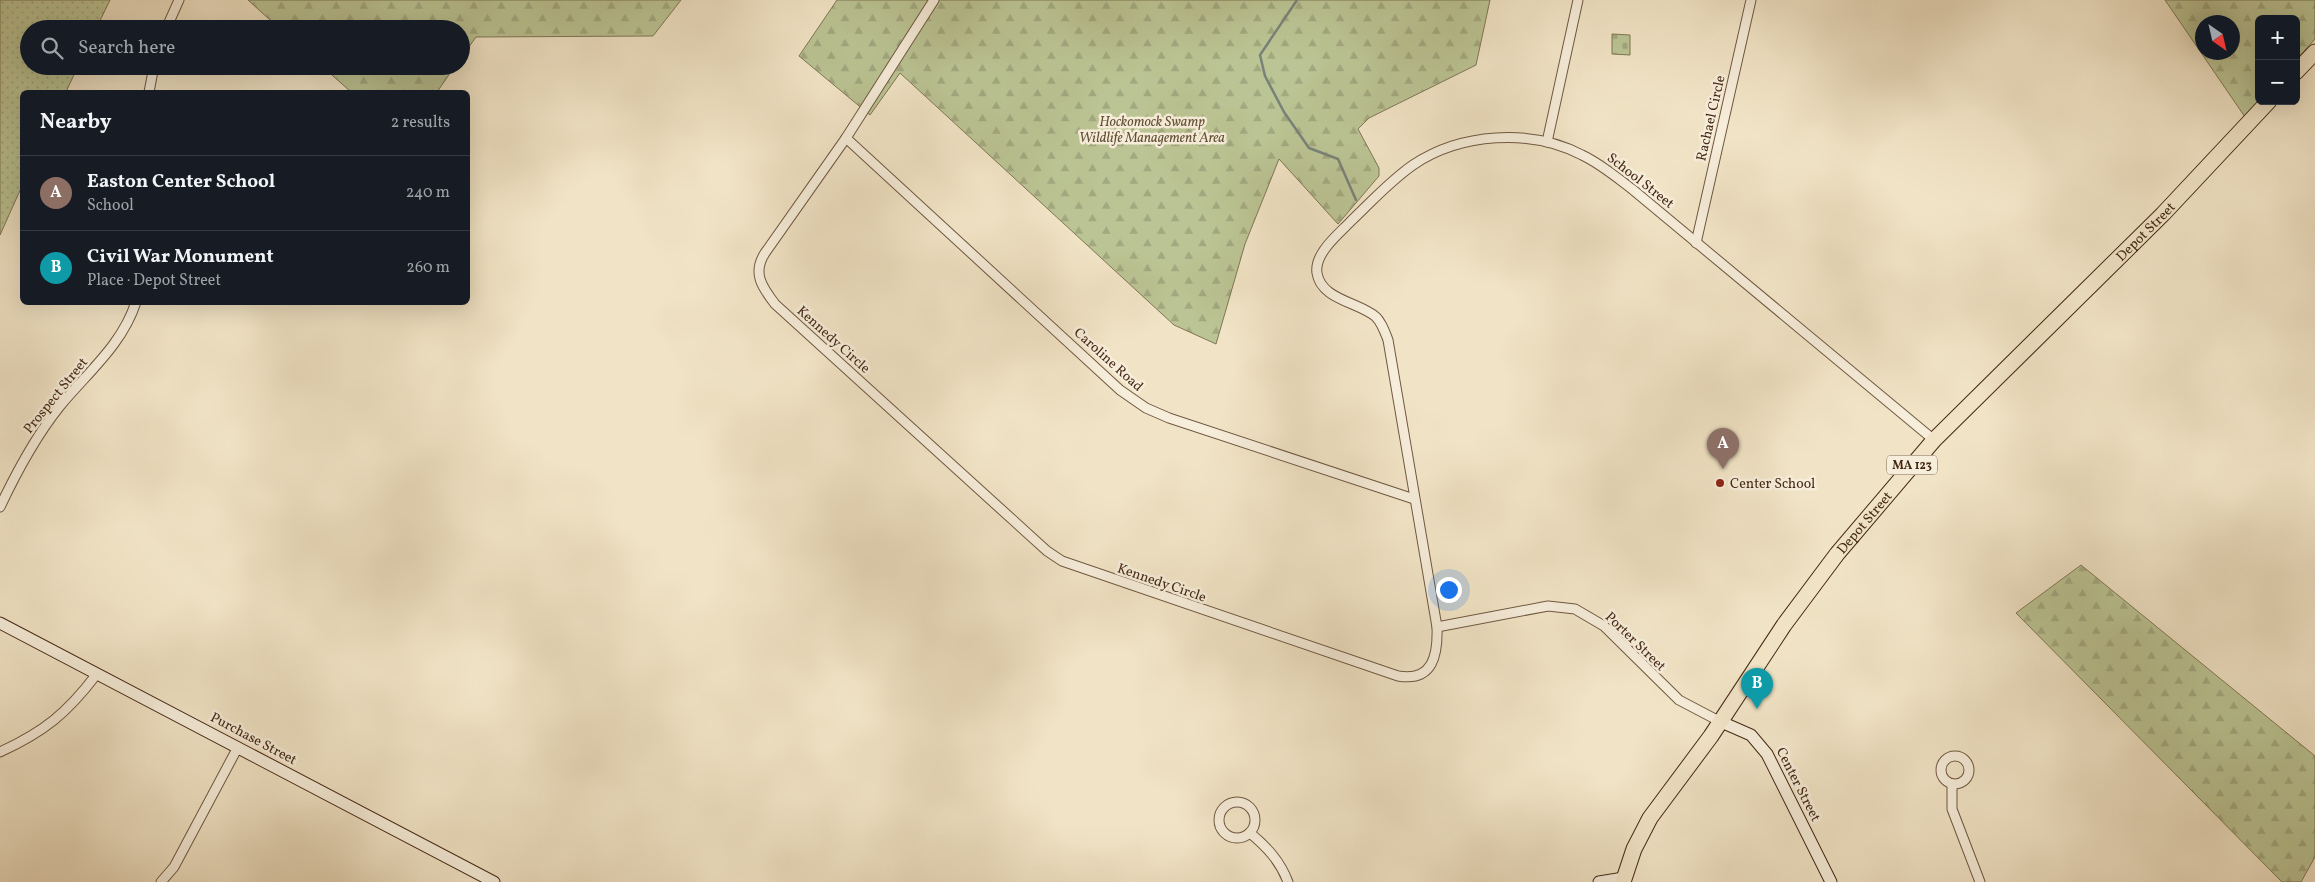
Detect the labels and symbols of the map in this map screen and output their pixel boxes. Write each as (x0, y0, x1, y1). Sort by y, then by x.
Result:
north arrow (2195, 15, 2240, 60)
street label: Rachael Circle (1692, 73, 1731, 163)
park label: Hockomock Swamp Wildlife Management Area (1079, 113, 1225, 148)
street label: School Street (1603, 149, 1678, 213)
street label: Depot Street (2112, 199, 2180, 266)
street label: Kennedy Circle (792, 302, 874, 378)
street label: Caroline Road (1069, 324, 1147, 396)
street label: Prospect Street (20, 354, 93, 438)
pin: A (1707, 428, 1739, 469)
road number: MA 123 (1887, 456, 1937, 474)
place label: Center School (1730, 475, 1815, 494)
marker: Center School (1714, 477, 1726, 489)
street label: Depot Street (1833, 488, 1897, 559)
street label: Kennedy Circle (1115, 559, 1209, 608)
your location (1436, 577, 1462, 603)
street label: Porter Street (1600, 608, 1670, 676)
pin: B (1741, 668, 1773, 709)
street label: Purchase Street (207, 709, 300, 770)
street label: Center Street (1771, 744, 1825, 825)

